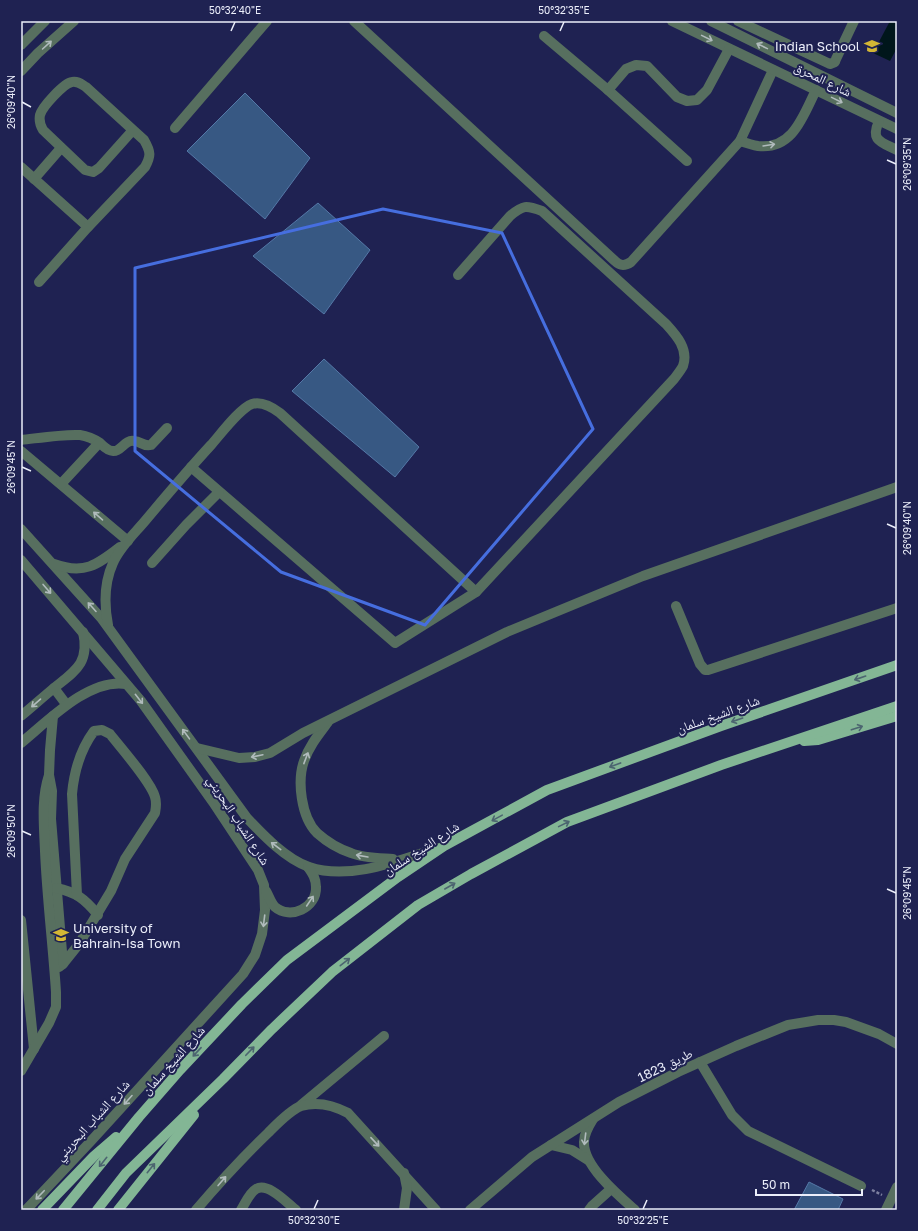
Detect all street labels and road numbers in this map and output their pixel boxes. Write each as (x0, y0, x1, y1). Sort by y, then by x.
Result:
street label: شارع المحرق (791, 58, 854, 101)
street label: شارع الشيخ سلمان (674, 692, 762, 738)
street label: شارع الشباب البحريني (201, 772, 274, 870)
street label: شارع الشيخ سلمان (380, 818, 463, 880)
street label: شارع الشيخ سلمان (138, 1022, 210, 1099)
street label: طريق 1823 (635, 1045, 696, 1086)
street label: شارع الشباب البحريني (51, 1076, 135, 1166)

